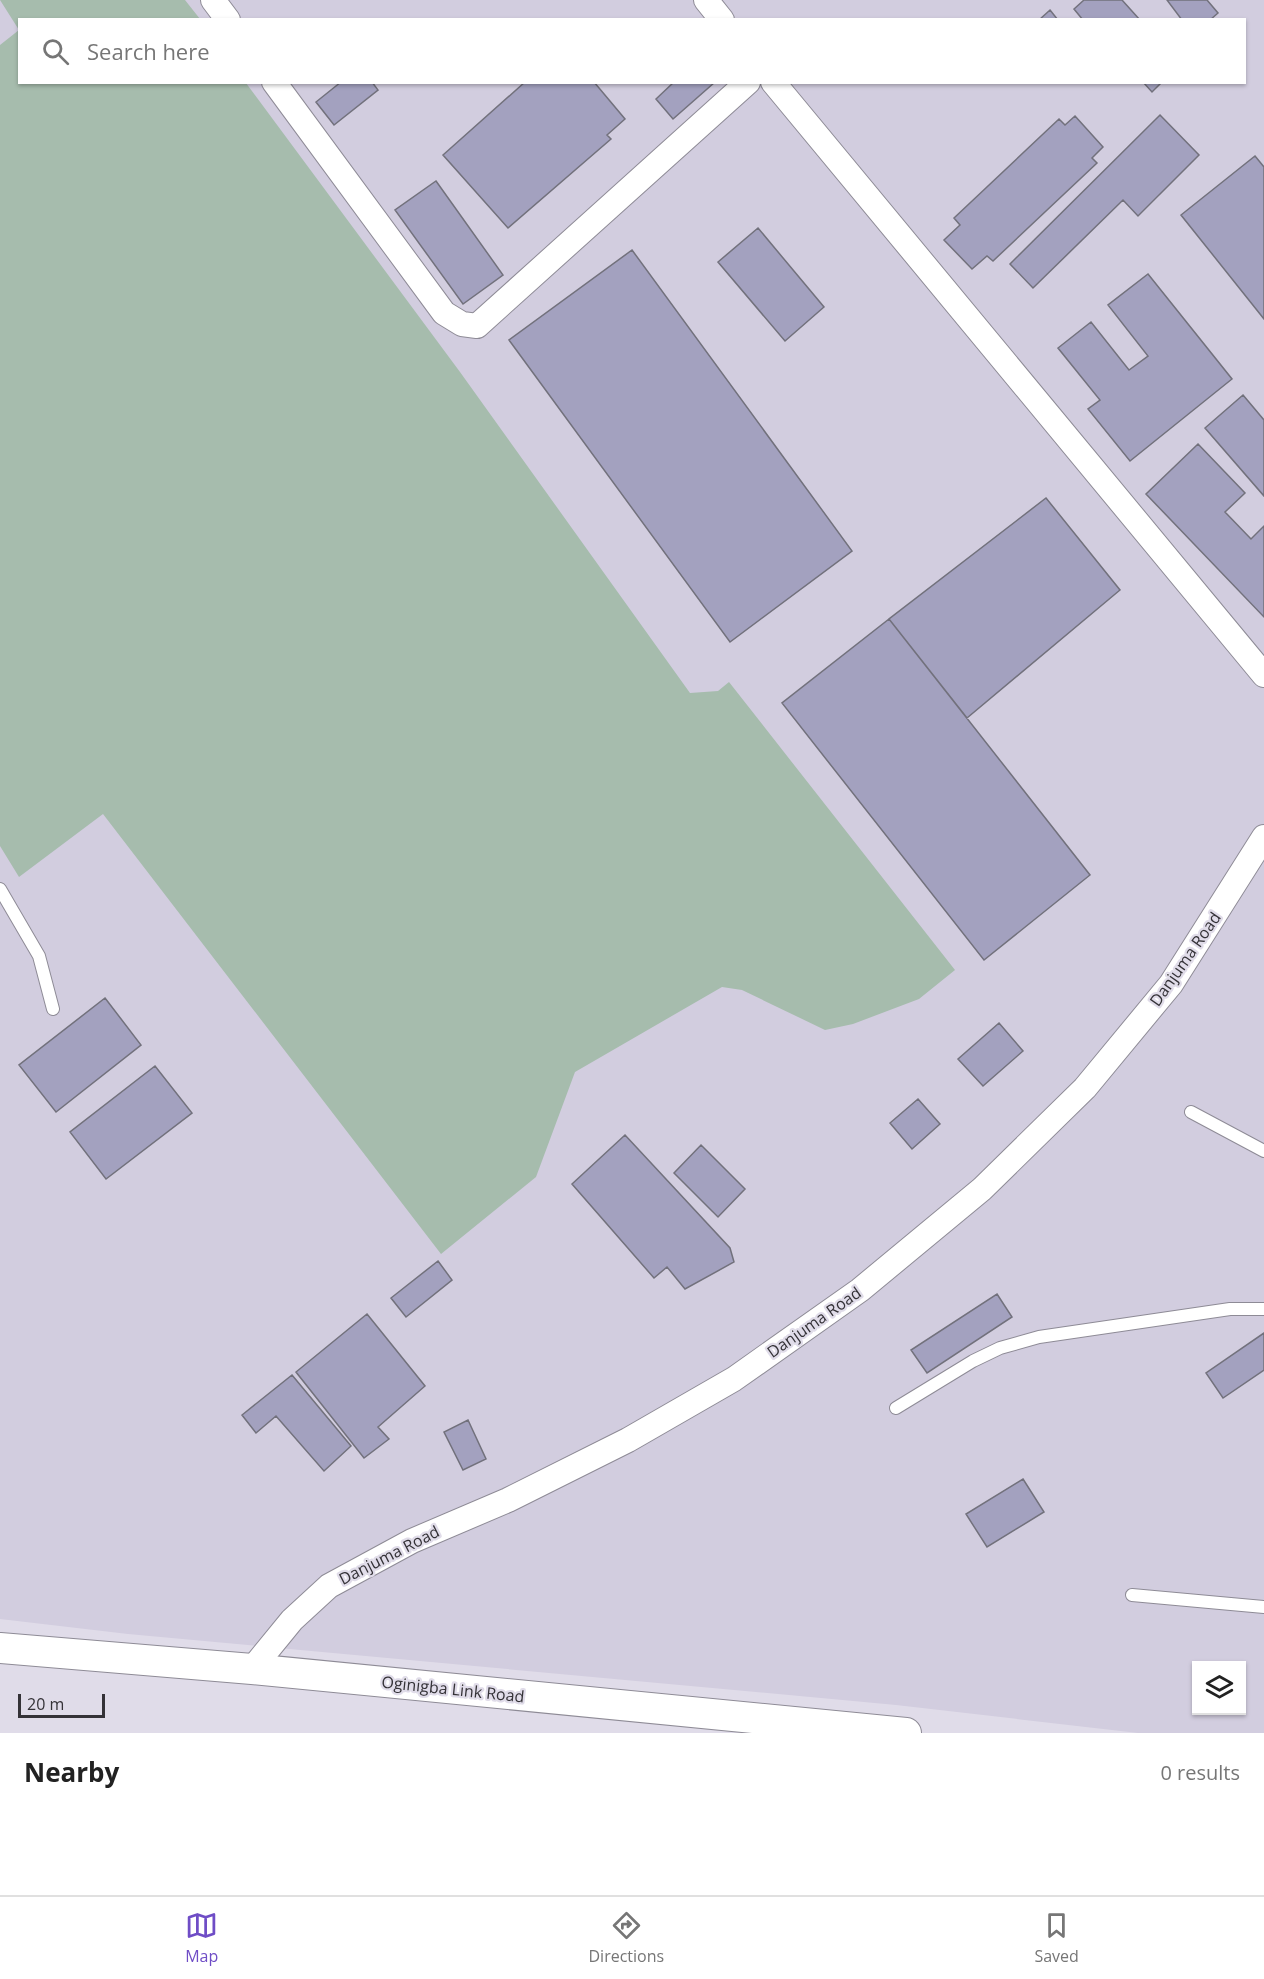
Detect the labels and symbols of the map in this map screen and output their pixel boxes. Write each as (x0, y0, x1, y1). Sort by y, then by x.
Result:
street label: Danjuma Road (1144, 908, 1226, 1010)
street label: Danjuma Road (763, 1281, 865, 1363)
street label: Danjuma Road (335, 1520, 443, 1590)
street label: Oginigba Link Road (380, 1671, 526, 1707)
scale bar (18, 1691, 105, 1718)

